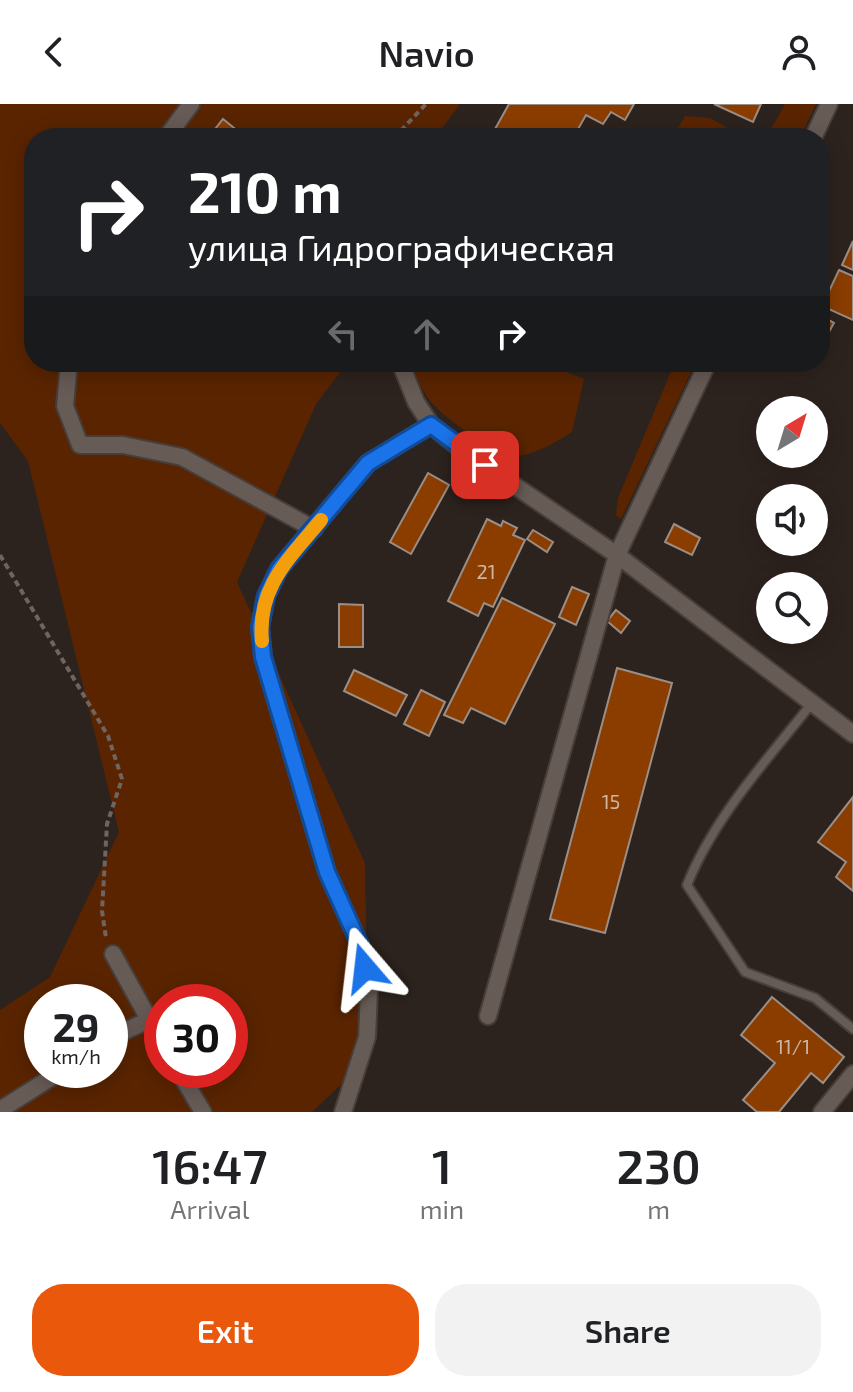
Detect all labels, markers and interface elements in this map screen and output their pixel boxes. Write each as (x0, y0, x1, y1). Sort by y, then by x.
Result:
icon: back (32, 30, 76, 74)
icon: person (777, 30, 821, 74)
text: Navio (378, 31, 475, 74)
text: 210 m (188, 157, 342, 224)
icon: right (56, 160, 160, 264)
text: улица Гидрографическая (188, 225, 615, 268)
icon: left (321, 312, 365, 356)
icon: ahead (405, 312, 449, 356)
icon: right (489, 312, 533, 356)
north arrow (756, 396, 828, 468)
map controls (756, 396, 828, 644)
pin (451, 431, 519, 499)
icon: arrive (463, 443, 507, 487)
button: sound (756, 484, 828, 556)
house number: 21 (476, 559, 496, 583)
button: search (756, 572, 828, 644)
house number: 15 (602, 789, 620, 813)
position arrow (323, 926, 407, 1010)
speed limit sign: 30 (144, 984, 248, 1088)
text: 29 (53, 1002, 99, 1050)
house number: 11/1 (776, 1034, 810, 1058)
text: km/h (51, 1044, 101, 1068)
text: 16:47 (152, 1136, 267, 1194)
text: 1 (432, 1136, 452, 1194)
text: 230 (616, 1136, 701, 1194)
text: Arrival (170, 1193, 249, 1224)
text: min (420, 1193, 464, 1224)
text: m (647, 1193, 670, 1224)
button: Exit (32, 1284, 419, 1376)
button: Share (435, 1284, 821, 1376)

